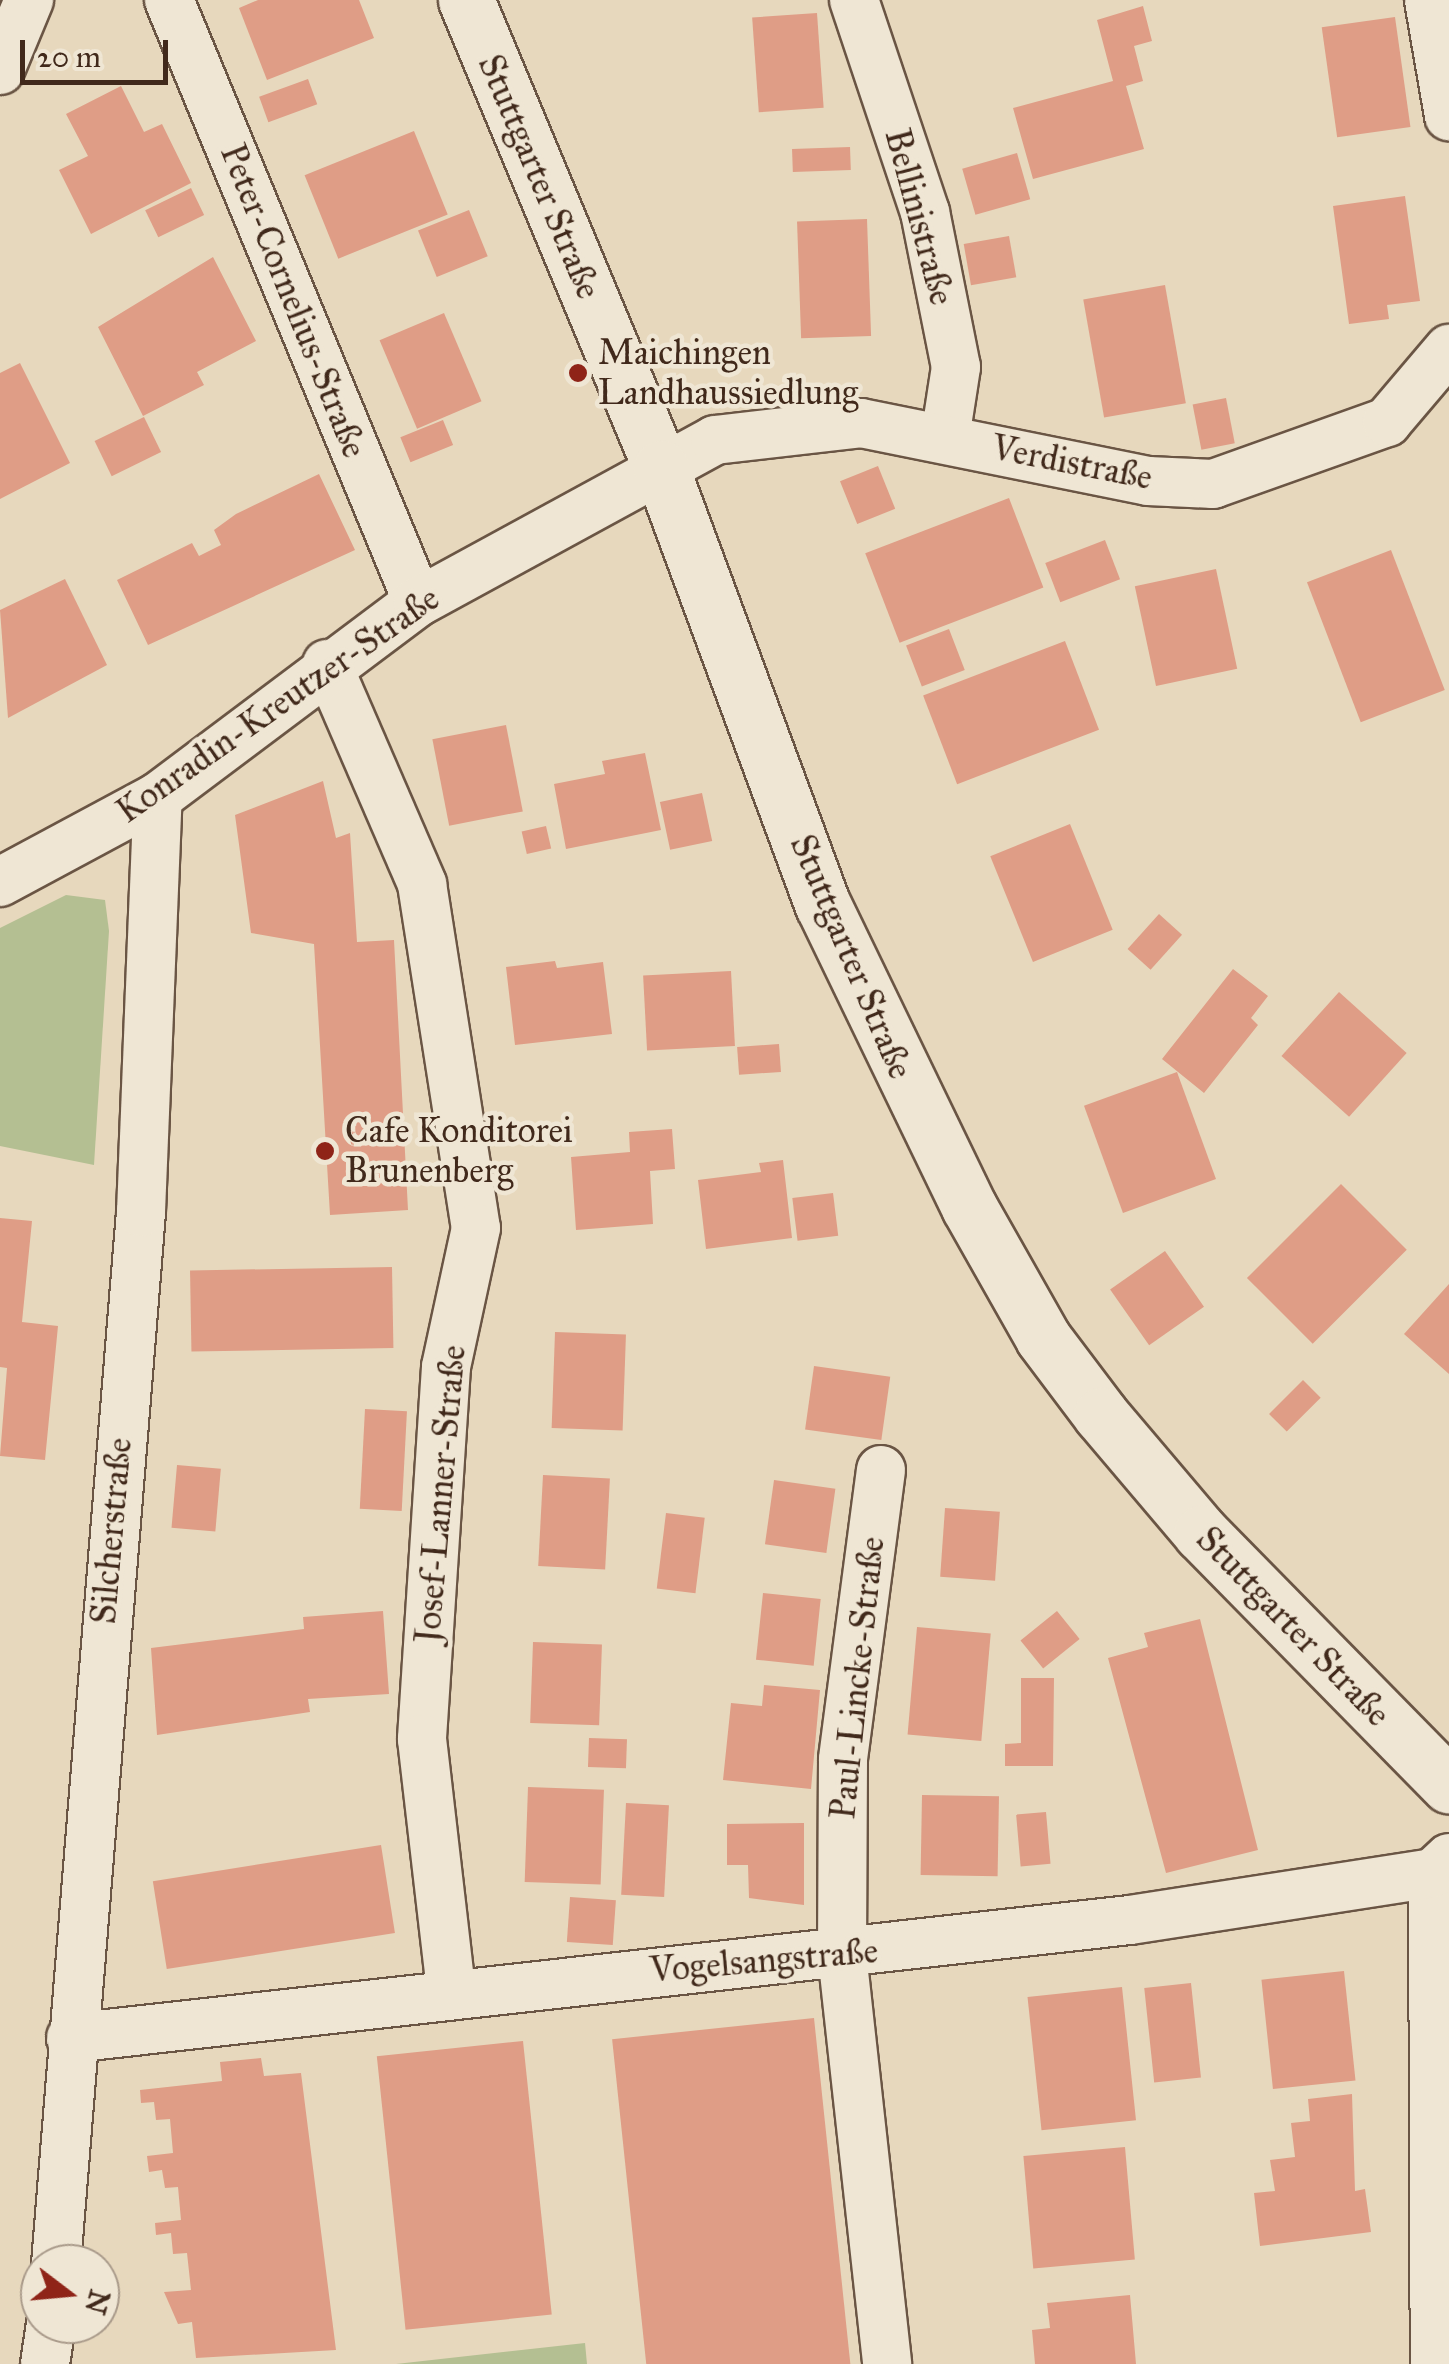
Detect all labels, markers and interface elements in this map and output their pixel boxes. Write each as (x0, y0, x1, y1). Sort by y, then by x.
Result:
scale bar (25, 20, 172, 82)
text: 20 m (37, 39, 101, 75)
street label: Stuttgarter Straße (469, 49, 609, 305)
street label: Bellinistraße (875, 124, 963, 310)
street label: Peter-Cornelius-Straße (211, 138, 375, 464)
place label: Maichingen Landhaussiedlung (598, 332, 858, 414)
marker: Maichingen Landhaussiedlung (567, 362, 589, 384)
street label: Verdistraße (988, 427, 1156, 499)
street label: Konradin-Kreutzer-Straße (109, 578, 447, 832)
street label: Stuttgarter Straße (781, 829, 921, 1085)
place label: Cafe Konditorei Brunenberg (345, 1110, 573, 1192)
marker: Cafe Konditorei Brunenberg (314, 1140, 336, 1162)
street label: Josef-Lanner-Straße (407, 1343, 475, 1645)
street label: Silcherstraße (83, 1436, 141, 1626)
street label: Stuttgarter Straße (1187, 1519, 1399, 1735)
street label: Paul-Lincke-Straße (822, 1535, 894, 1821)
street label: Vogelsangstraße (648, 1930, 880, 1992)
north arrow (20, 2244, 120, 2344)
text: N (77, 2286, 117, 2318)

